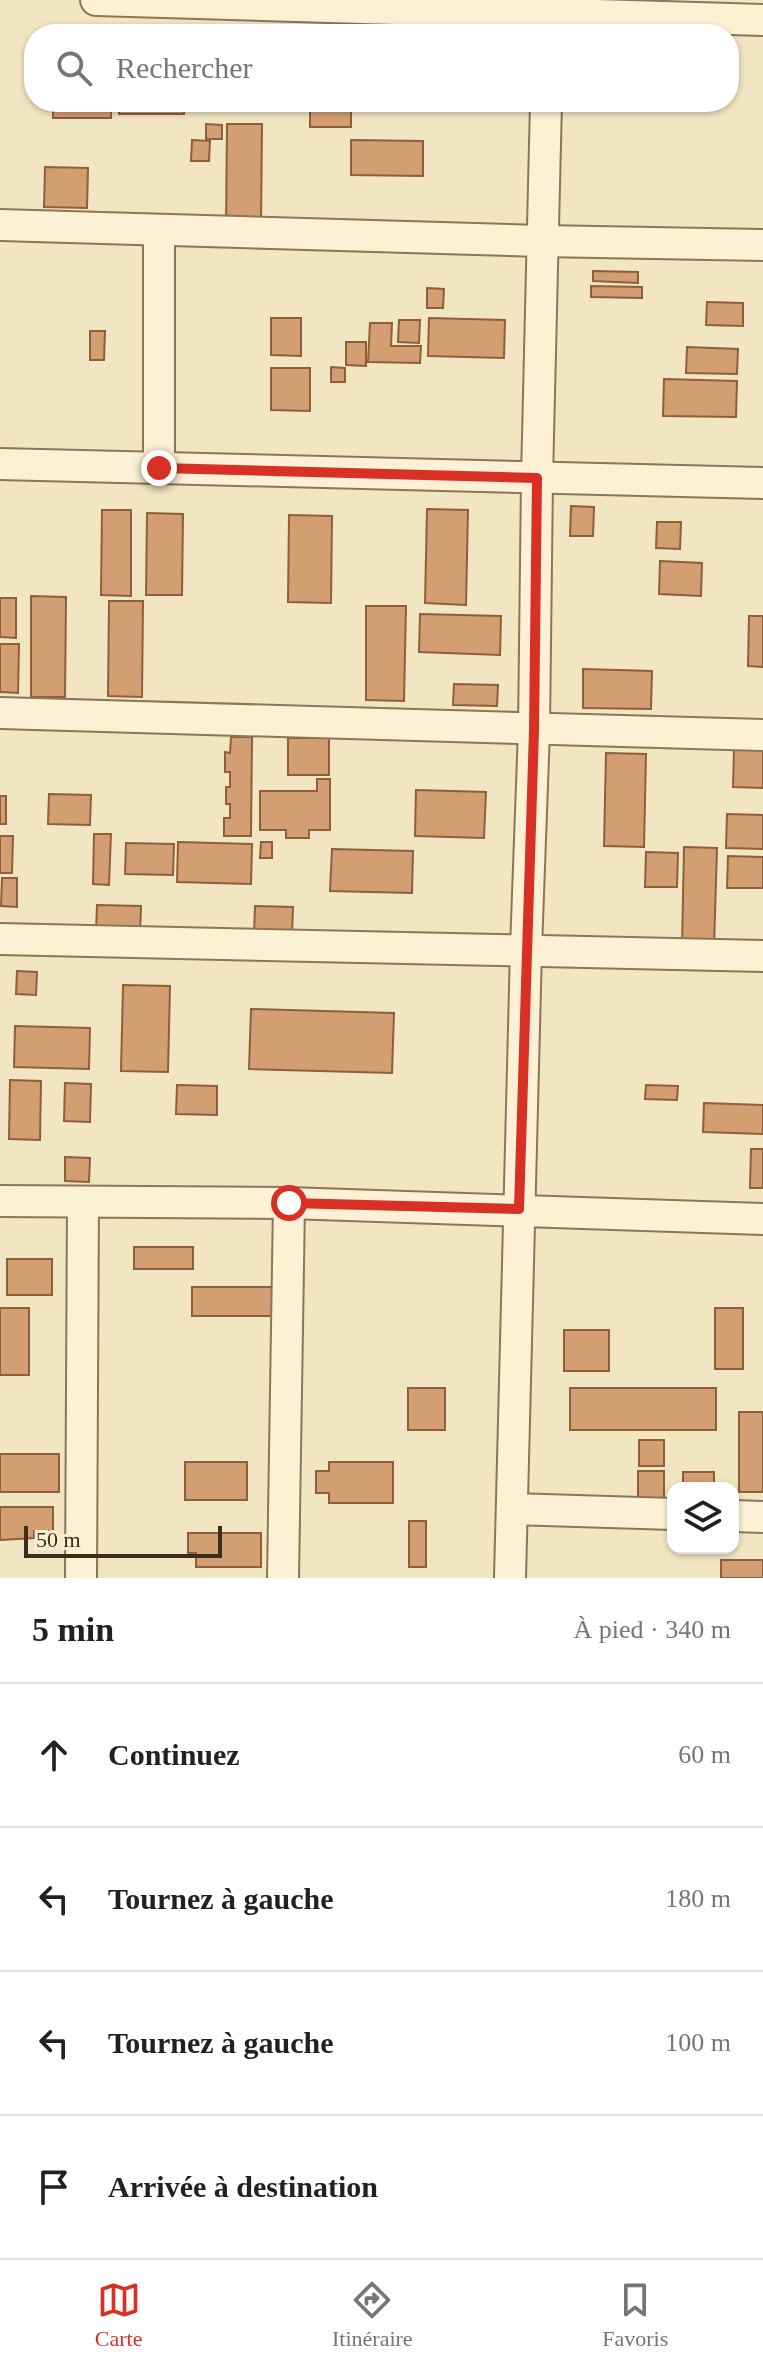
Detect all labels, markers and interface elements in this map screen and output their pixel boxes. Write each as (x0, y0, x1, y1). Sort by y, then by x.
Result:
search box (24, 24, 739, 112)
icon: search (52, 46, 96, 90)
text: Rechercher (116, 51, 253, 84)
route end (141, 450, 177, 486)
route start (271, 1185, 307, 1221)
map controls (667, 1482, 739, 1554)
button: layers (667, 1482, 739, 1554)
scale bar (24, 1522, 222, 1558)
text: 50 m (36, 1527, 81, 1552)
text: 5 min (32, 1611, 114, 1648)
text: À pied · 340 m (574, 1615, 731, 1644)
icon: ahead (32, 1733, 76, 1777)
text: Continuez (108, 1738, 240, 1771)
text: 60 m (678, 1740, 731, 1769)
icon: left (32, 1877, 76, 1921)
text: Tournez à gauche (108, 1882, 334, 1915)
text: 180 m (665, 1884, 731, 1913)
icon: left (32, 2021, 76, 2065)
text: Tournez à gauche (108, 2026, 334, 2059)
text: 100 m (665, 2028, 731, 2057)
icon: arrive (32, 2165, 76, 2209)
text: Arrivée à destination (108, 2170, 378, 2203)
tab: Carte (95, 2278, 142, 2352)
tab: Itinéraire (332, 2278, 413, 2352)
tab: Favoris (602, 2278, 668, 2352)

